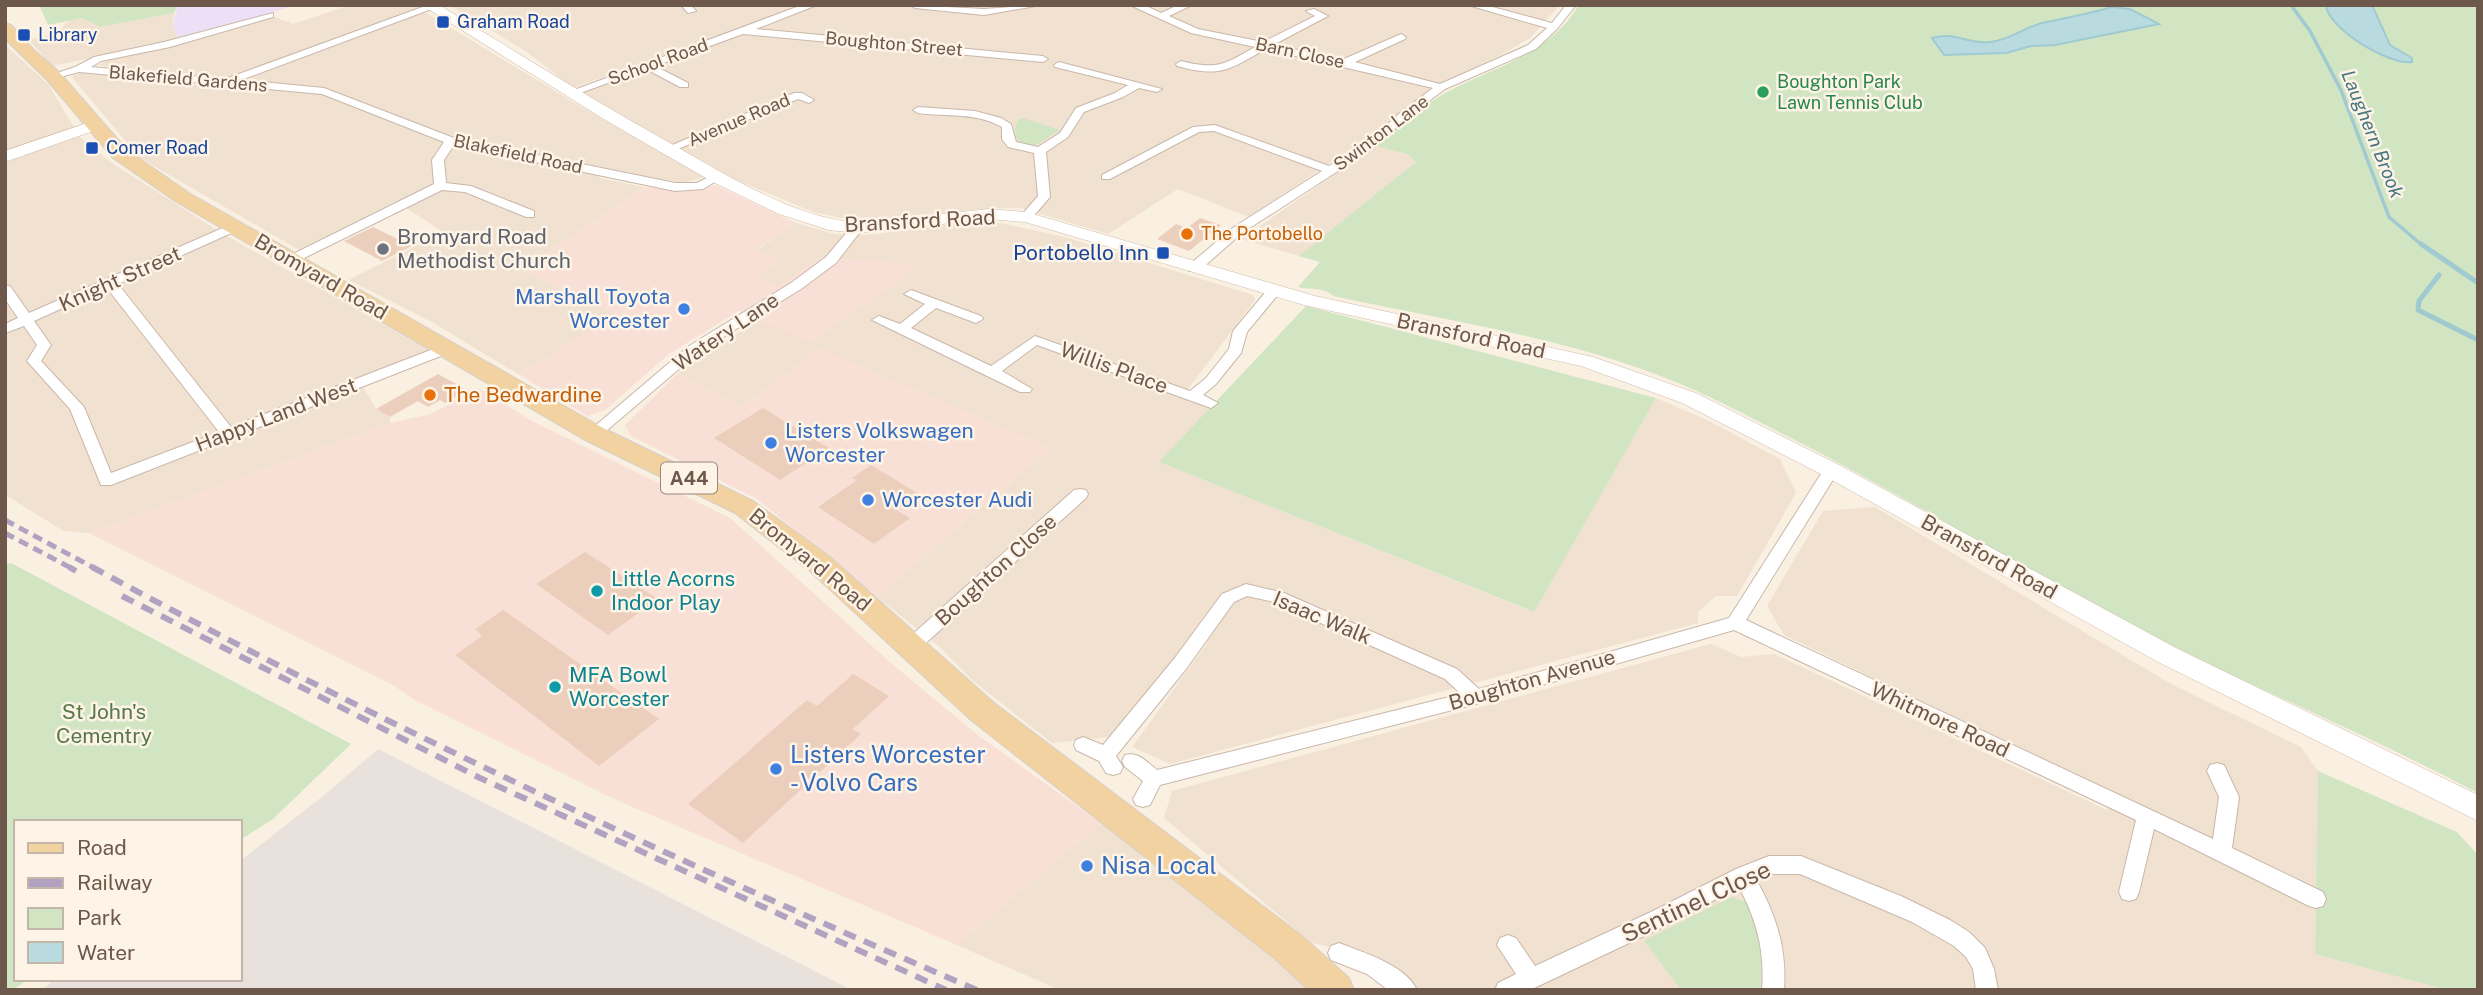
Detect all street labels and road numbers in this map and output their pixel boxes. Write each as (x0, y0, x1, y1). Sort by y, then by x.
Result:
street label: Boughton Street (824, 27, 964, 60)
street label: Barn Close (1254, 33, 1347, 72)
street label: School Road (605, 34, 711, 89)
street label: Blakefield Gardens (108, 61, 268, 96)
street label: Avenue Road (685, 89, 793, 150)
street label: Swinton Lane (1329, 90, 1432, 175)
street label: Blakefield Road (452, 130, 585, 177)
street label: Bransford Road (844, 204, 996, 237)
street label: Bromyard Road (250, 228, 392, 325)
street label: Knight Street (55, 240, 185, 317)
street label: Watery Lane (668, 287, 783, 376)
street label: Bransford Road (1394, 308, 1548, 364)
street label: Willis Place (1057, 336, 1172, 399)
street label: Happy Land West (192, 372, 360, 457)
road number: A44 (661, 463, 717, 494)
street label: Bromyard Road (744, 503, 876, 616)
street label: Boughton Close (930, 509, 1061, 631)
street label: Bransford Road (1917, 509, 2062, 604)
street label: Isaac Walk (1269, 586, 1375, 650)
street label: Boughton Avenue (1446, 644, 1618, 715)
street label: Whitmore Road (1867, 676, 2014, 763)
street label: Sentinel Close (1617, 854, 1775, 948)

